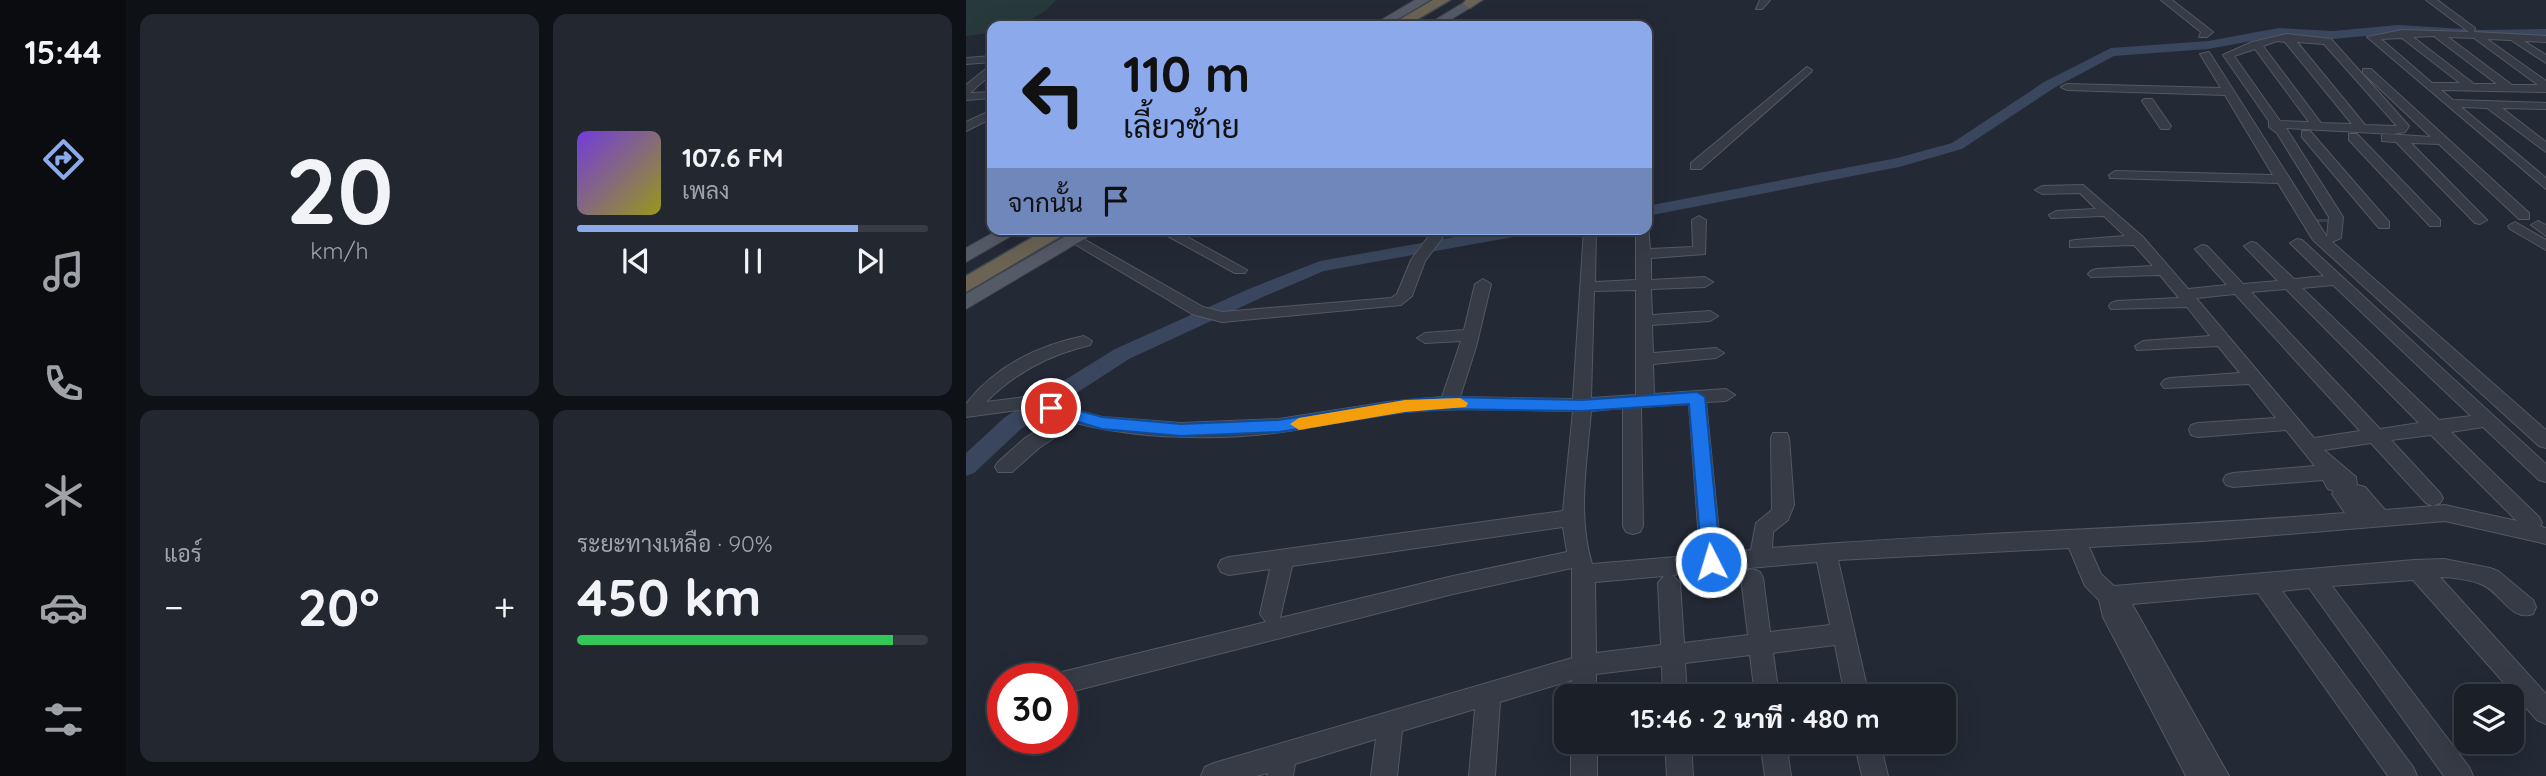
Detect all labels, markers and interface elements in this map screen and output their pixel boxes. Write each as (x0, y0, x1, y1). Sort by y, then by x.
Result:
text: 15:44 (24, 32, 102, 72)
text: 110 m (1123, 43, 1250, 104)
icon: left (1008, 49, 1099, 140)
text: เลี้ยวซ้าย (1123, 106, 1240, 146)
text: 20 (286, 133, 393, 247)
icon: directions (39, 135, 88, 184)
text: 107.6 FM (682, 141, 784, 174)
text: เพลง (682, 176, 729, 205)
icon: arrive (1097, 182, 1135, 220)
text: จากนั้น (1008, 186, 1083, 219)
text: km/h (310, 236, 369, 265)
icon: previous (617, 242, 655, 280)
icon: pause (734, 242, 772, 280)
icon: next (851, 242, 889, 280)
icon: music (39, 247, 88, 296)
icon: phone (39, 359, 88, 408)
pin (1021, 378, 1081, 438)
icon: arrive (1032, 389, 1070, 427)
icon: climate (39, 471, 88, 520)
position arrow (1674, 525, 1748, 599)
text: ระยะทางเหลือ · 90% (577, 529, 773, 558)
text: แอร์ (164, 539, 202, 568)
text: 450 km (577, 564, 762, 629)
text: 20° (298, 574, 380, 639)
icon: car (39, 583, 88, 632)
text: − (164, 583, 184, 631)
text: + (494, 583, 515, 631)
speed limit sign: 30 (987, 663, 1078, 754)
map controls (2454, 684, 2524, 754)
button: layers (2454, 684, 2524, 754)
icon: filters (39, 695, 88, 744)
text: 15:46 · 2 นาที · 480 m (1630, 702, 1880, 735)

